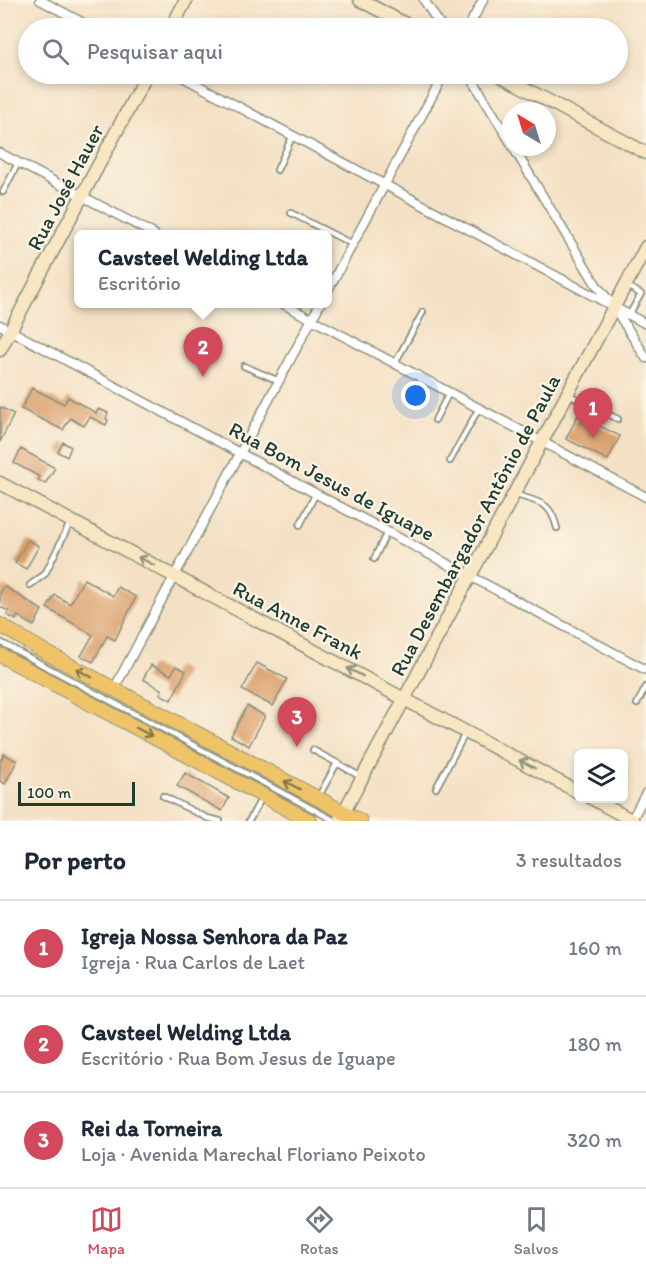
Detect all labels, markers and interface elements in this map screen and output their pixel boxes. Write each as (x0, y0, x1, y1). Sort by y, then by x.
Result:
search box (18, 18, 628, 84)
icon: search (39, 35, 72, 68)
text: Pesquisar aqui (87, 38, 223, 65)
north arrow (502, 102, 556, 156)
street label: Rua José Hauer (21, 119, 109, 254)
popup (74, 230, 332, 308)
text: Cavsteel Welding Ltda (98, 244, 308, 271)
text: Escritório (98, 271, 181, 295)
pin: 2 (184, 328, 222, 377)
street label: Rua Desembargador Antônio de Paula (385, 370, 565, 680)
your location (401, 381, 430, 410)
pin: 1 (574, 388, 612, 438)
street label: Rua Bom Jesus de Iguape (225, 416, 439, 546)
one-way arrow (138, 555, 155, 567)
street label: Rua Anne Frank (229, 575, 367, 665)
one-way arrow (347, 666, 364, 678)
one-way arrow (75, 667, 93, 678)
pin: 3 (278, 698, 316, 747)
one-way arrow (135, 726, 152, 738)
map controls (574, 749, 628, 803)
button: layers (574, 749, 628, 803)
one-way arrow (519, 758, 536, 770)
scale bar (18, 779, 135, 806)
one-way arrow (284, 779, 302, 790)
text: 100 m (27, 783, 71, 802)
text: Por perto (24, 844, 126, 876)
text: 3 resultados (516, 848, 622, 872)
text: Igreja Nossa Senhora da Paz (81, 923, 347, 950)
text: 1 (39, 936, 48, 960)
text: 160 m (569, 936, 622, 960)
text: Igreja · Rua Carlos de Laet (81, 950, 305, 974)
text: Cavsteel Welding Ltda (81, 1019, 291, 1046)
text: 2 (38, 1032, 49, 1056)
text: 180 m (568, 1032, 622, 1056)
text: Escritório · Rua Bom Jesus de Iguape (81, 1046, 396, 1070)
text: Rei da Torneira (81, 1115, 222, 1142)
text: 3 (38, 1128, 49, 1152)
text: 320 m (567, 1128, 622, 1152)
text: Loja · Avenida Marechal Floriano Peixoto (81, 1142, 426, 1166)
tab: Mapa (88, 1203, 125, 1258)
tab: Rotas (300, 1203, 339, 1258)
tab: Salvos (514, 1203, 558, 1258)

